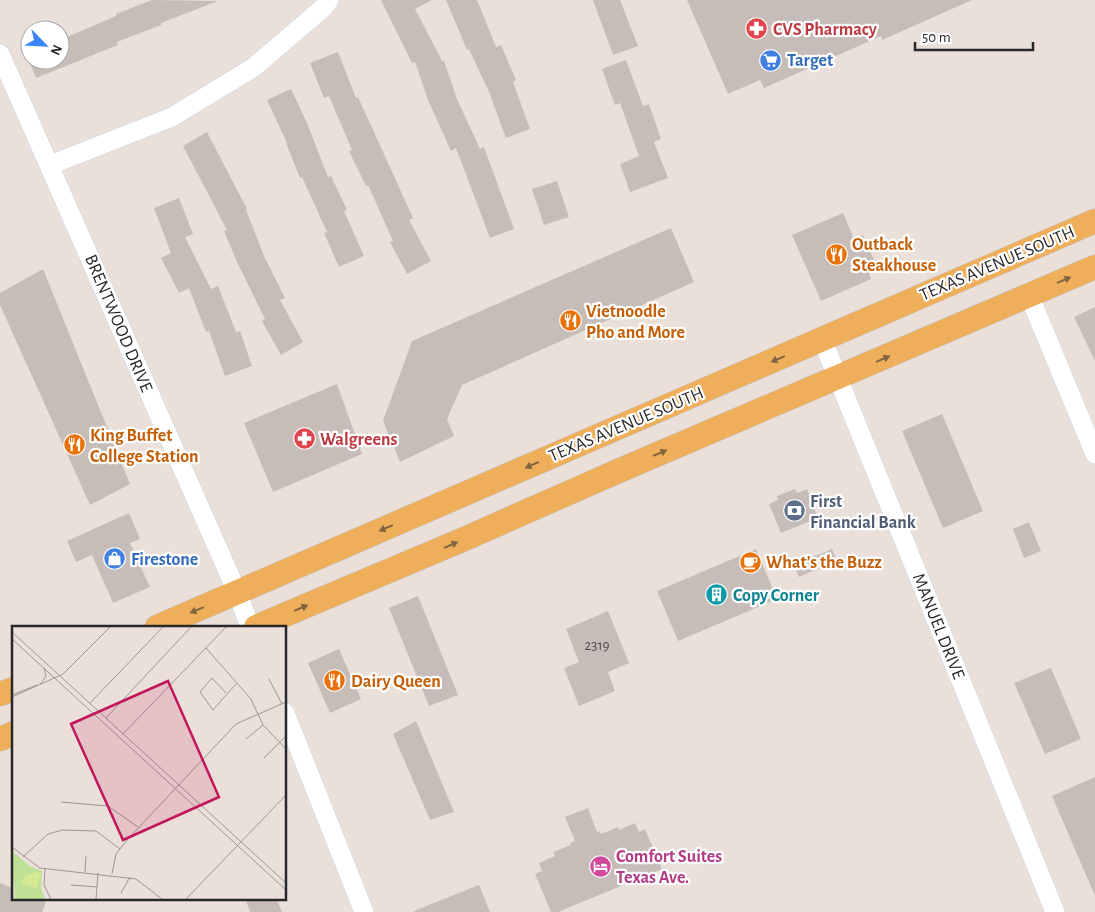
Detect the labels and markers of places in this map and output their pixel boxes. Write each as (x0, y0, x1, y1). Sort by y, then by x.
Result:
pharmacy icon: CVS Pharmacy (745, 17, 769, 41)
place label: CVS Pharmacy (773, 21, 878, 39)
supermarket icon: Target (759, 48, 783, 72)
place label: Target (787, 52, 833, 70)
place label: Outback Steakhouse (852, 236, 936, 275)
restaurant icon: Outback Steakhouse (824, 242, 848, 266)
place label: Vietnoodle Pho and More (586, 303, 685, 342)
restaurant icon: Vietnoodle Pho and More (558, 309, 582, 333)
place label: King Buffet College Station (90, 427, 199, 466)
pharmacy icon: Walgreens (292, 427, 316, 451)
place label: Walgreens (320, 431, 397, 449)
restaurant icon: King Buffet College Station (62, 433, 86, 457)
place label: First Financial Bank (810, 493, 916, 532)
bank icon: First Financial Bank (782, 499, 806, 523)
shop icon: Firestone (103, 547, 127, 571)
cafe icon: What's the Buzz (738, 550, 762, 574)
place label: Firestone (131, 551, 198, 569)
place label: What's the Buzz (766, 554, 882, 572)
building icon: Copy Corner (705, 583, 729, 607)
place label: Copy Corner (733, 587, 820, 605)
restaurant icon: Dairy Queen (323, 669, 347, 693)
place label: Dairy Queen (351, 673, 441, 691)
place label: Comfort Suites Texas Ave. (616, 848, 722, 887)
hotel icon: Comfort Suites Texas Ave. (588, 854, 612, 878)

